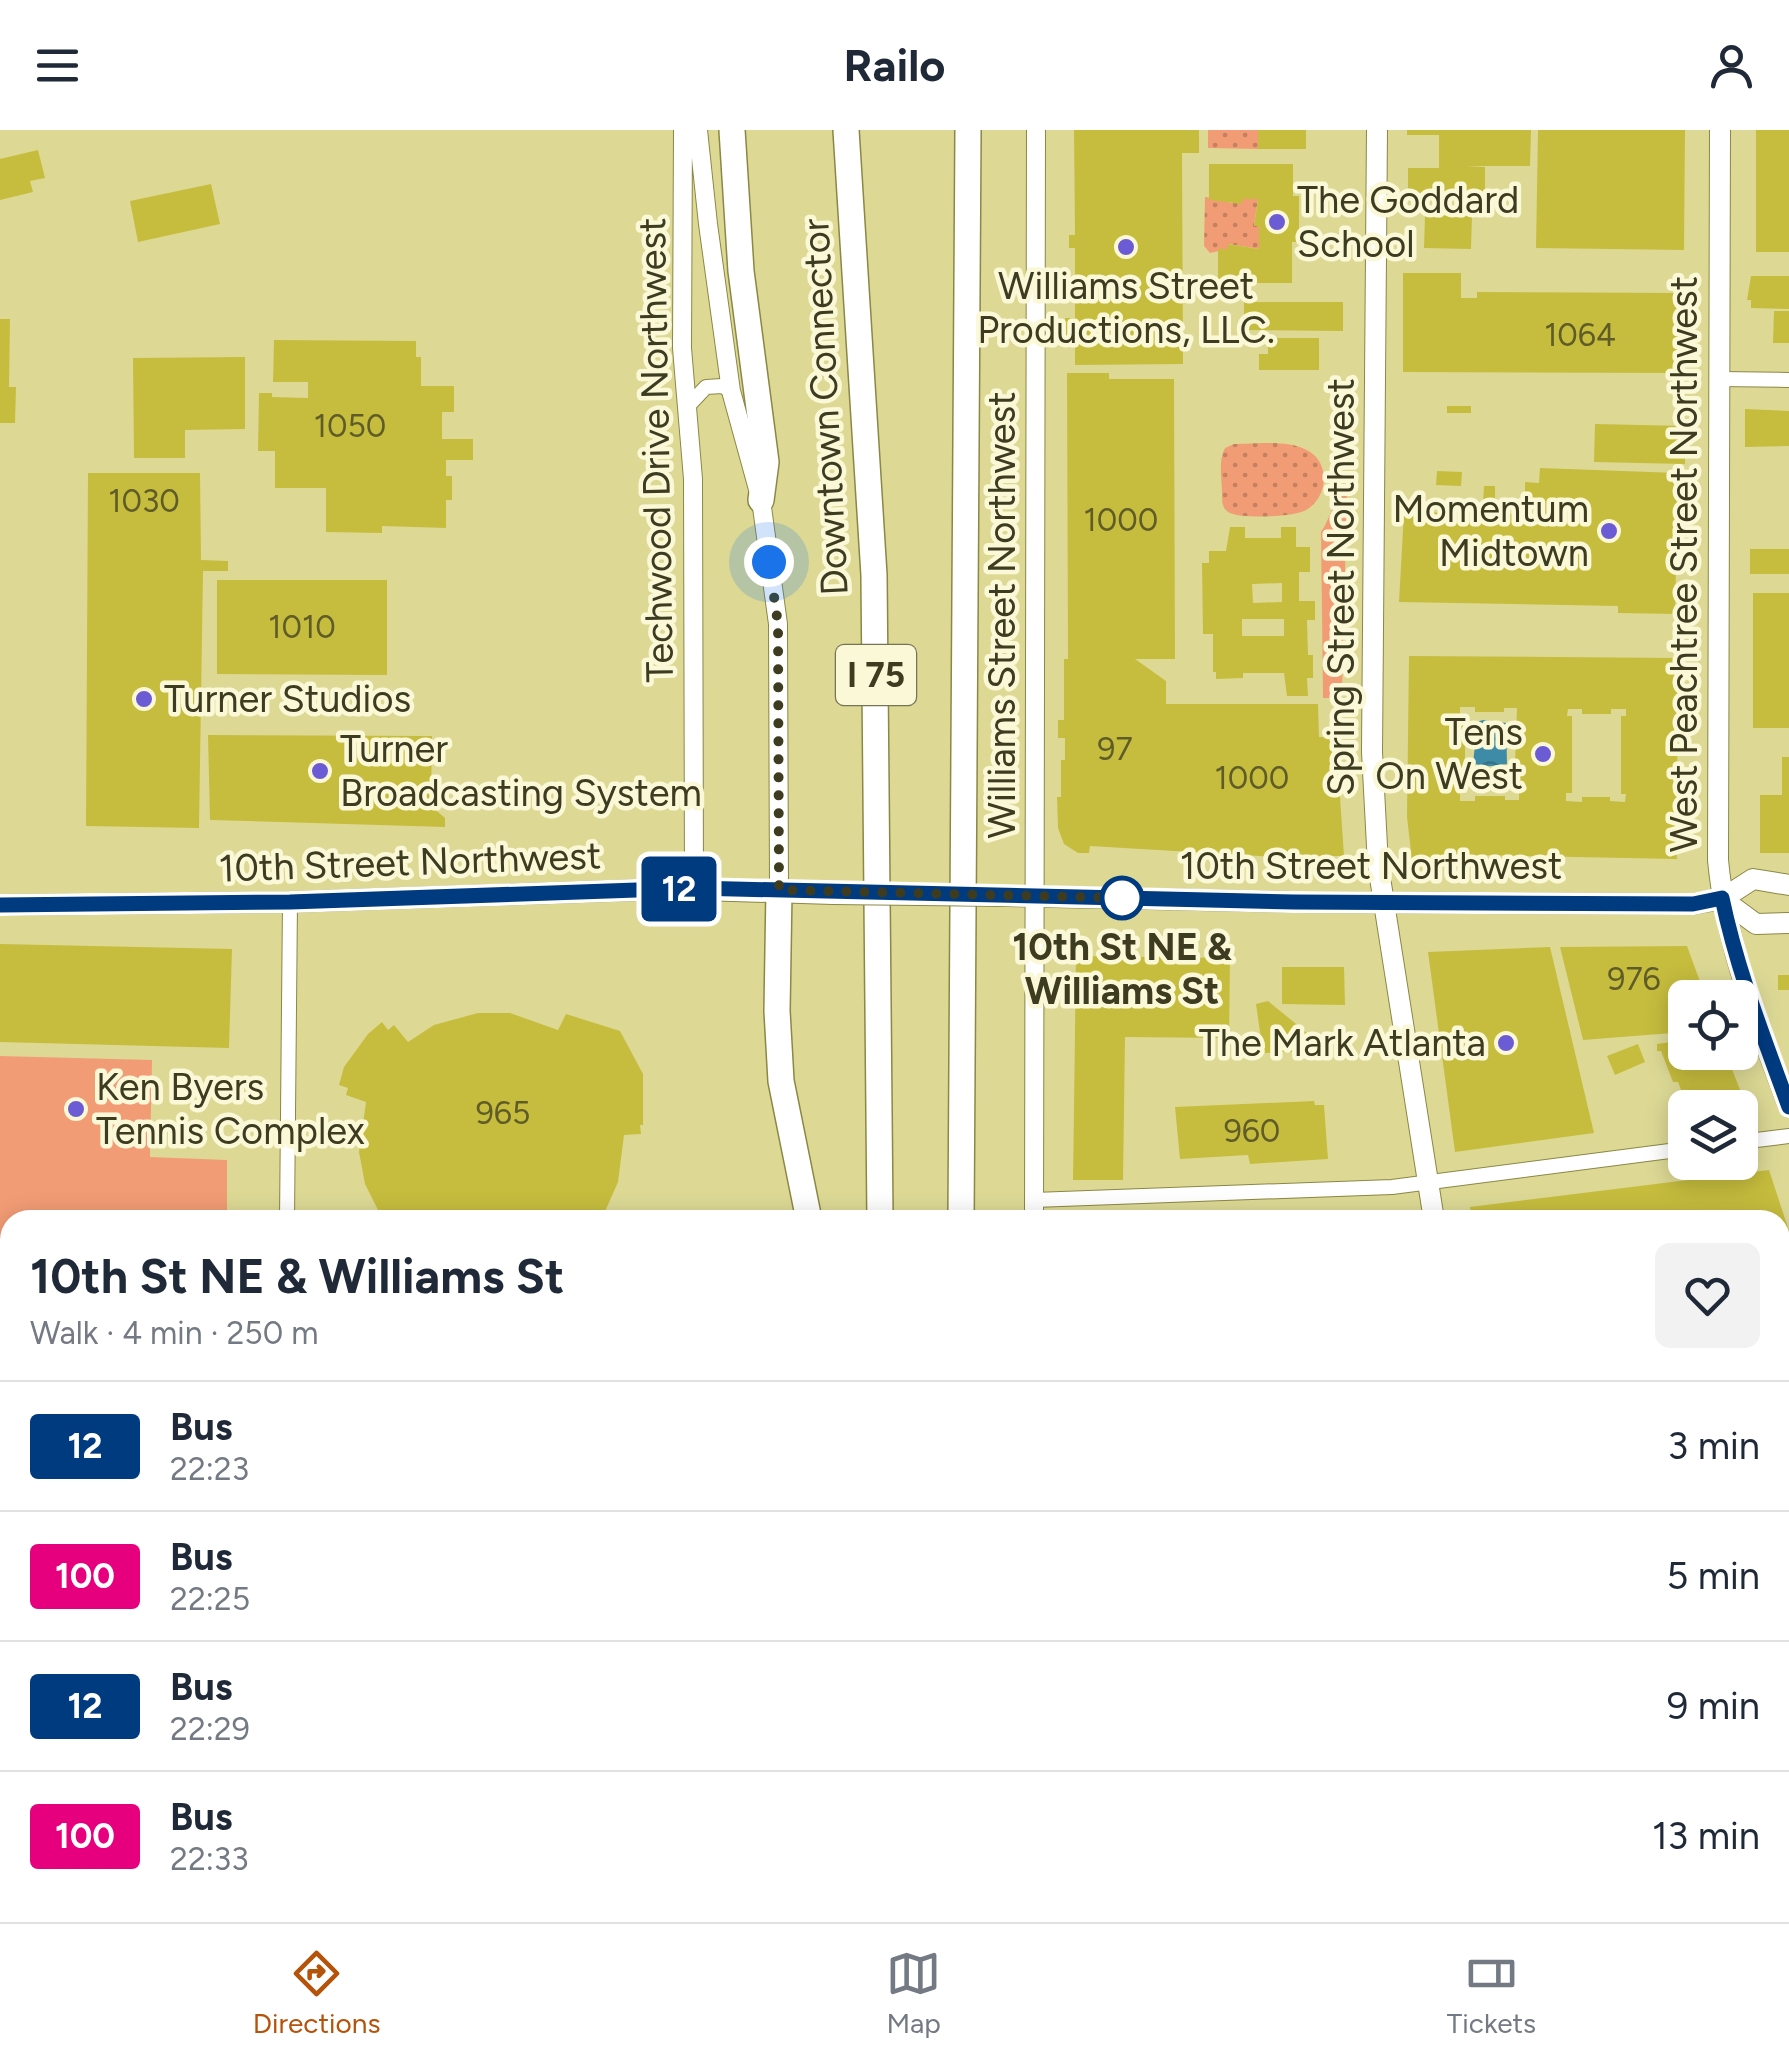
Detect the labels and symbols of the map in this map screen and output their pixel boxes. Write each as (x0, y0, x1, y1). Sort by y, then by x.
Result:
place label: The Goddard School (1297, 177, 1519, 267)
marker: The Goddard School (1266, 211, 1288, 233)
street label: Techwood Drive Northwest (629, 217, 683, 683)
street label: Downtown Connector (792, 217, 858, 597)
marker: Williams Street Productions, LLC. (1115, 236, 1137, 258)
place label: Williams Street Productions, LLC. (977, 263, 1275, 353)
street label: West Peachtree Street Northwest (1661, 276, 1707, 852)
house number: 1064 (1544, 316, 1616, 354)
street label: Spring Street Northwest (1318, 378, 1364, 796)
street label: Williams Street Northwest (979, 391, 1025, 839)
house number: 1050 (314, 407, 386, 445)
house number: 1030 (108, 482, 180, 520)
place label: Momentum Midtown (1393, 486, 1589, 576)
house number: 1000 (1084, 501, 1158, 539)
marker: Momentum Midtown (1598, 520, 1620, 542)
your location (744, 537, 794, 587)
house number: 1010 (268, 608, 336, 646)
road number: I 75 (836, 645, 916, 705)
place label: Turner Studios (164, 676, 411, 722)
marker: Turner Studios (133, 688, 155, 710)
place label: Tens On West (1375, 709, 1523, 799)
place label: Turner Broadcasting System (340, 726, 702, 816)
house number: 97 (1097, 730, 1133, 768)
marker: Tens On West (1532, 743, 1554, 765)
house number: 1000 (1215, 759, 1289, 797)
marker: Turner Broadcasting System (309, 760, 331, 782)
street label: 10th Street Northwest (218, 832, 602, 892)
street label: 10th Street Northwest (1180, 843, 1562, 889)
line badge: 12 (634, 856, 724, 922)
marker: 10th St NE & Williams St (1101, 877, 1143, 919)
place label: 10th St NE & Williams St (1012, 924, 1232, 1014)
house number: 976 (1607, 960, 1661, 998)
place label: The Mark Atlanta (1199, 1020, 1486, 1066)
marker: The Mark Atlanta (1495, 1032, 1517, 1054)
place label: Ken Byers Tennis Complex (96, 1064, 365, 1154)
house number: 965 (476, 1094, 530, 1132)
marker: Ken Byers Tennis Complex (65, 1098, 87, 1120)
house number: 960 (1224, 1112, 1280, 1150)

